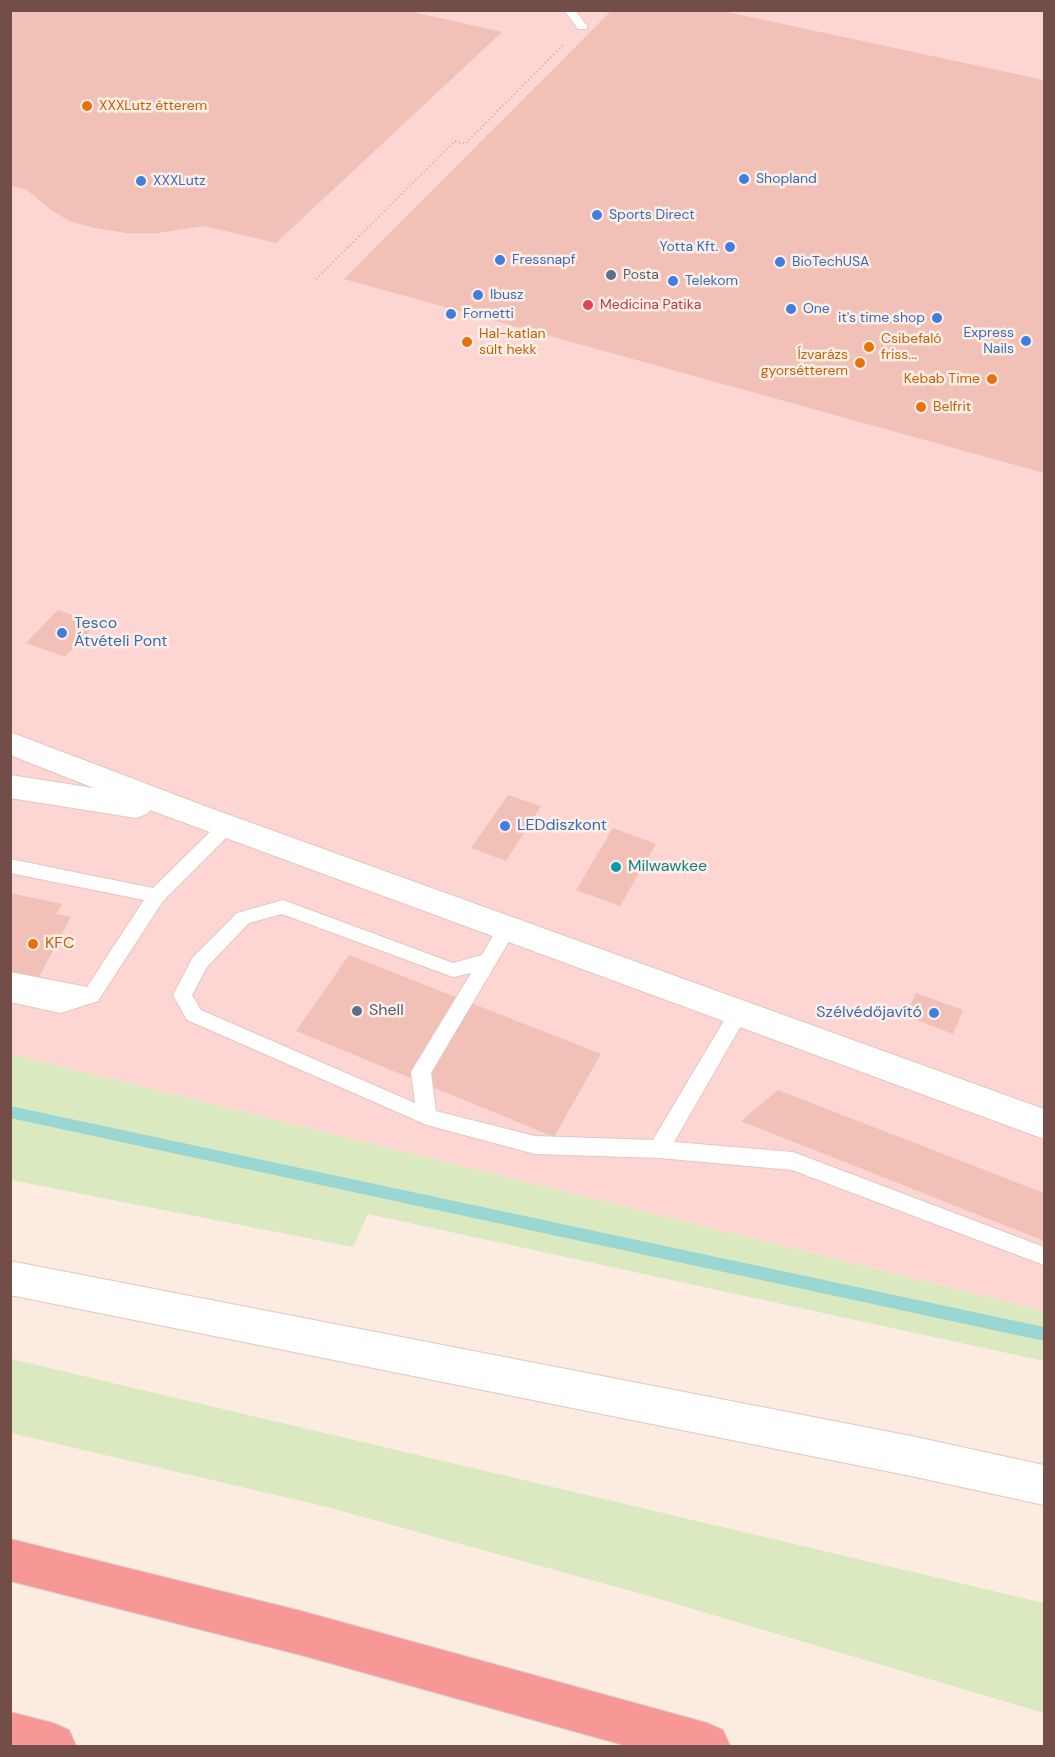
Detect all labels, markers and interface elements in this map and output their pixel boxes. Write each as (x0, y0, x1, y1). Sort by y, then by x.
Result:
place label: XXXLutz étterem (99, 98, 207, 114)
marker: XXXLutz étterem (80, 99, 94, 113)
place label: Shopland (756, 171, 817, 187)
marker: Shopland (737, 172, 751, 186)
place label: XXXLutz (153, 173, 206, 189)
marker: XXXLutz (134, 174, 148, 188)
place label: Sports Direct (609, 207, 695, 223)
marker: Sports Direct (590, 208, 604, 222)
place label: Yotta Kft. (660, 239, 718, 255)
marker: Yotta Kft. (723, 240, 737, 254)
place label: Fressnapf (512, 252, 576, 268)
marker: Fressnapf (493, 253, 507, 267)
place label: BioTechUSA (792, 254, 869, 270)
marker: BioTechUSA (773, 255, 787, 269)
place label: Posta (623, 267, 659, 283)
marker: Posta (604, 268, 618, 282)
place label: Telekom (685, 273, 738, 289)
marker: Telekom (666, 274, 680, 288)
place label: Ibusz (490, 287, 524, 303)
marker: Ibusz (471, 288, 485, 302)
place label: Medicina Patika (600, 297, 701, 313)
marker: Medicina Patika (581, 298, 595, 312)
place label: One (803, 301, 830, 317)
marker: One (784, 302, 798, 316)
place label: Fornetti (463, 306, 514, 322)
marker: Fornetti (444, 307, 458, 321)
place label: it's time shop (838, 310, 925, 326)
marker: it's time shop (930, 311, 944, 325)
place label: Express Nails (963, 325, 1014, 358)
place label: Hal-katlan sült hekk (479, 326, 546, 358)
place label: Csibefaló friss... (881, 331, 942, 364)
marker: Express Nails (1019, 334, 1033, 348)
marker: Hal-katlan sült hekk (460, 335, 474, 349)
marker: Csibefaló friss... (862, 340, 876, 354)
place label: Ízvarázs gyorsétterem (761, 347, 848, 380)
marker: Ízvarázs gyorsétterem (853, 356, 867, 370)
place label: Kebab Time (904, 371, 980, 387)
marker: Kebab Time (985, 372, 999, 386)
place label: Belfrit (933, 399, 971, 415)
marker: Belfrit (914, 400, 928, 414)
place label: Tesco Átvételi Pont (74, 614, 168, 652)
marker: Tesco Átvételi Pont (55, 626, 69, 640)
place label: LEDdiszkont (517, 816, 607, 836)
marker: LEDdiszkont (498, 819, 512, 833)
place label: Milwawkee (628, 857, 707, 877)
marker: Milwawkee (609, 860, 623, 874)
place label: KFC (45, 934, 74, 954)
marker: KFC (26, 937, 40, 951)
place label: Shell (369, 1001, 404, 1021)
place label: Szélvédőjavító (816, 1003, 922, 1023)
marker: Shell (350, 1004, 364, 1018)
marker: Szélvédőjavító (927, 1006, 941, 1020)

